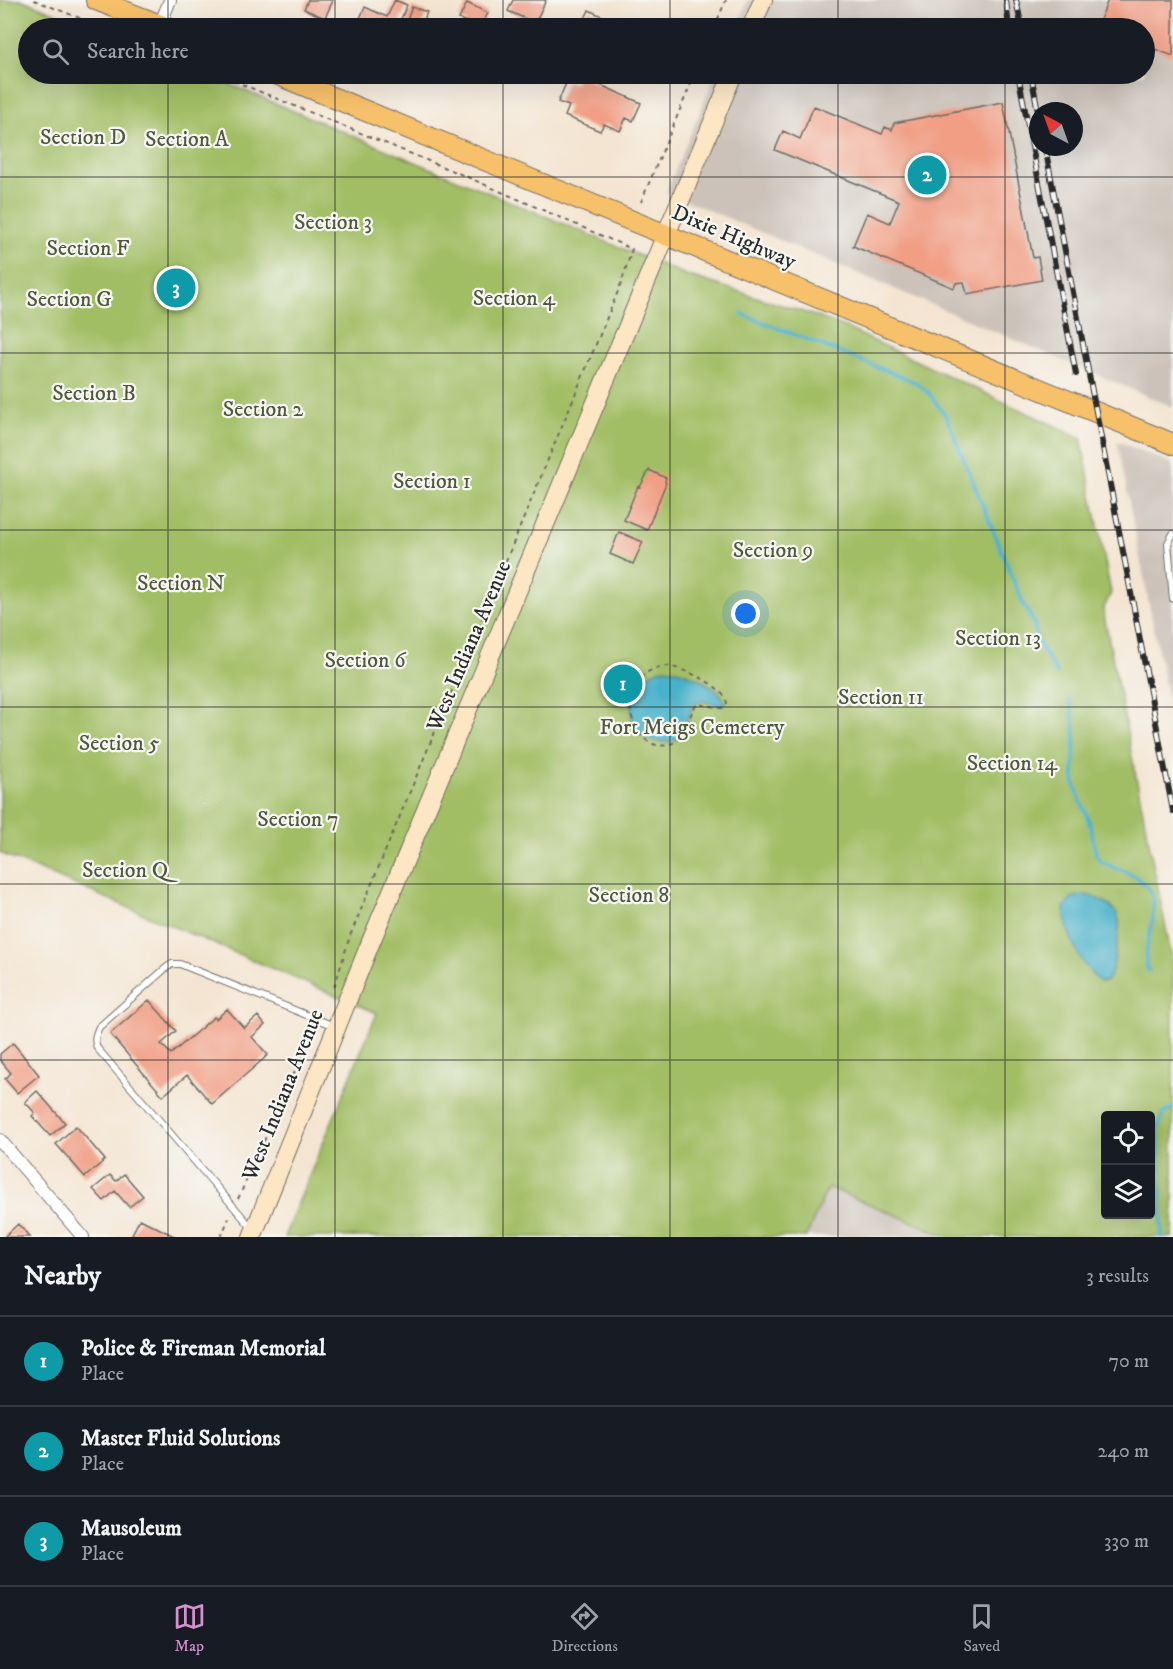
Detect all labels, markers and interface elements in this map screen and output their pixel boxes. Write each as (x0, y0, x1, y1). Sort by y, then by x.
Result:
search box (18, 18, 1155, 84)
icon: search (39, 35, 72, 68)
text: Search here (87, 38, 189, 65)
north arrow (1029, 102, 1083, 156)
park label: Section D (40, 124, 126, 151)
park label: Section A (145, 126, 230, 153)
pin: 2 (908, 152, 946, 198)
street label: Dixie Highway (668, 199, 801, 275)
park label: Section 3 (294, 209, 372, 236)
park label: Section F (46, 235, 130, 262)
pin: 3 (156, 266, 195, 310)
park label: Section 4 (473, 285, 557, 312)
park label: Section G (26, 286, 112, 313)
park label: Section B (52, 380, 136, 407)
park label: Section 2 (223, 396, 303, 423)
park label: Section 1 (393, 468, 471, 495)
park label: Section 9 (733, 537, 813, 564)
street label: West Indiana Avenue (420, 557, 517, 736)
park label: Section N (137, 570, 225, 597)
your location (731, 599, 760, 628)
park label: Section 13 (955, 625, 1041, 652)
park label: Section 6 (324, 647, 407, 674)
pin: 1 (604, 662, 642, 706)
park label: Section 11 (838, 684, 924, 711)
park label: Fort Meigs Cemetery (600, 714, 785, 741)
park label: Section 5 (79, 730, 159, 757)
park label: Section 14 (967, 750, 1059, 777)
park label: Section 7 (257, 806, 339, 833)
park label: Section Q (82, 857, 178, 884)
park label: Section 8 (589, 882, 669, 909)
street label: West Indiana Avenue (236, 1005, 330, 1186)
map controls (1101, 1111, 1155, 1219)
button: locate (1101, 1111, 1155, 1165)
button: layers (1101, 1165, 1155, 1219)
text: Nearby (24, 1260, 101, 1293)
text: 3 results (1086, 1264, 1149, 1289)
text: Police & Fireman Memorial (81, 1335, 326, 1362)
text: 1 (40, 1349, 47, 1374)
text: 70 m (1108, 1349, 1149, 1374)
text: Place (81, 1362, 124, 1387)
text: Master Fluid Solutions (81, 1425, 280, 1452)
text: 2 (39, 1439, 48, 1464)
text: 240 m (1098, 1439, 1149, 1464)
text: Place (81, 1452, 124, 1477)
text: Mausoleum (81, 1515, 182, 1542)
text: 3 (40, 1529, 47, 1554)
text: 330 m (1104, 1529, 1149, 1554)
text: Place (81, 1542, 124, 1567)
tab: Map (173, 1600, 206, 1656)
tab: Directions (551, 1600, 618, 1656)
tab: Saved (963, 1600, 1000, 1656)

